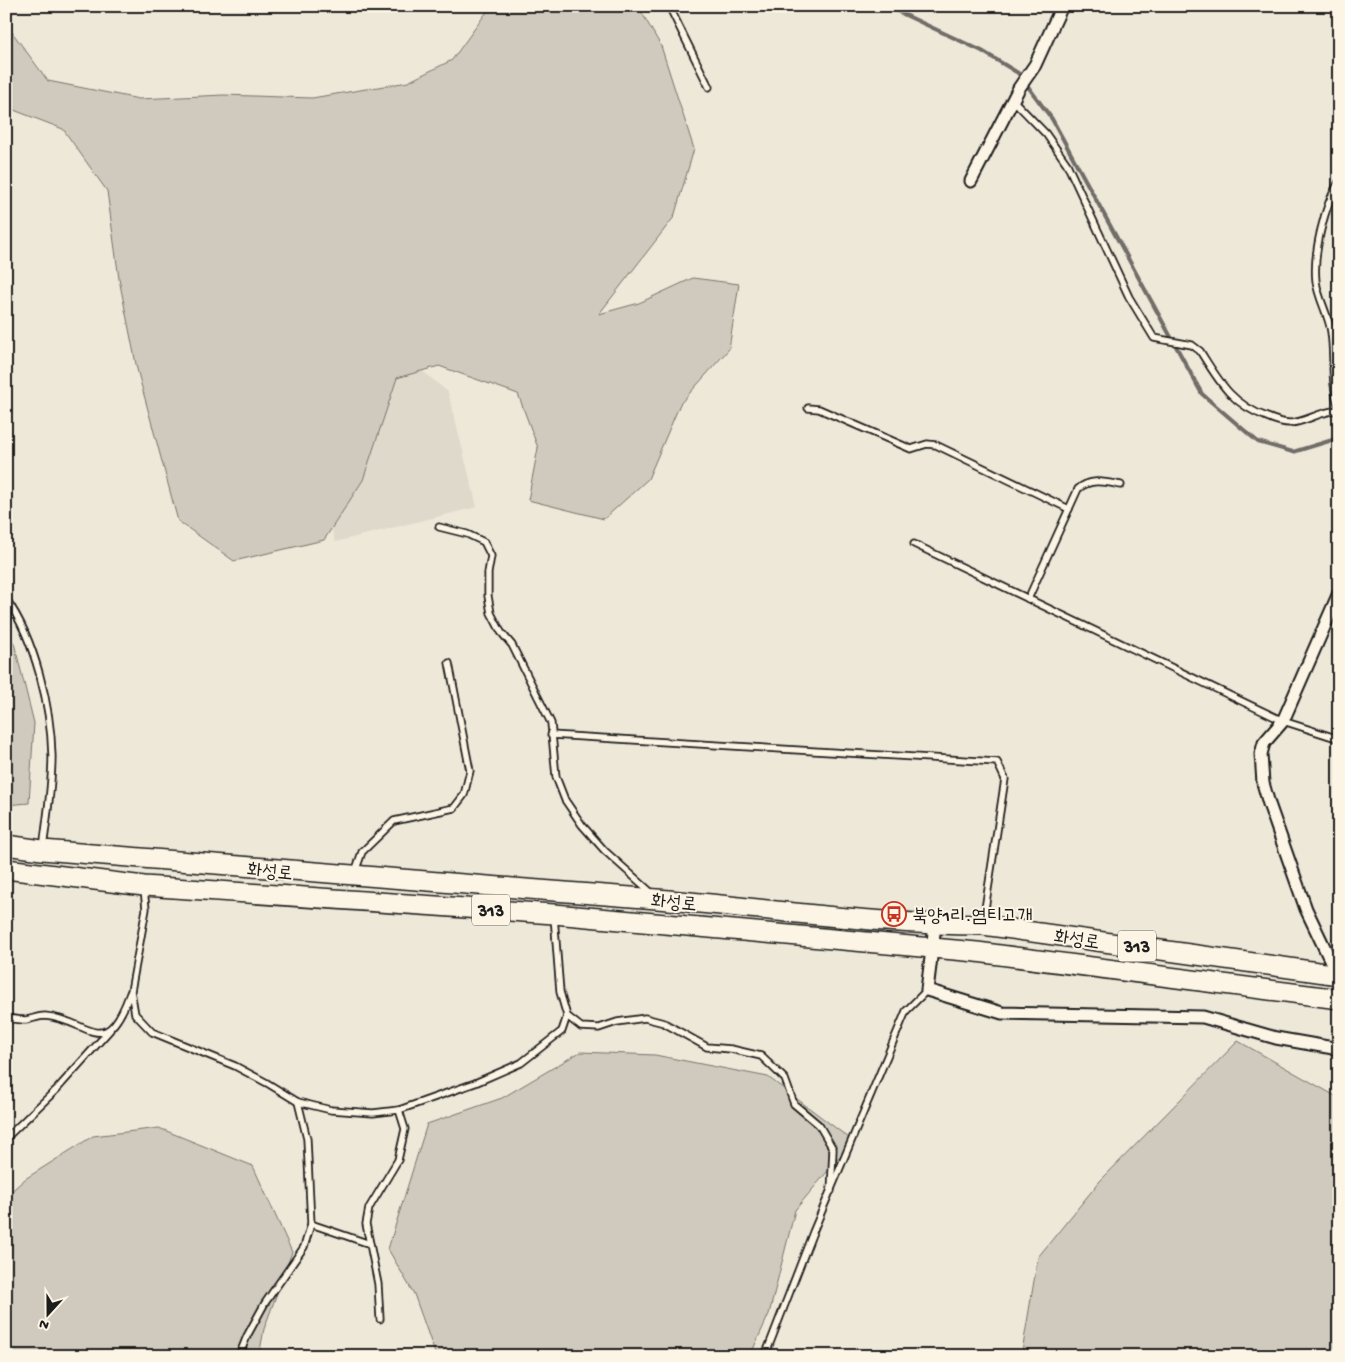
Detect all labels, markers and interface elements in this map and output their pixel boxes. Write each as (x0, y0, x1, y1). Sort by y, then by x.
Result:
street label: 화성로 (246, 860, 294, 887)
street label: 화성로 (650, 891, 698, 918)
road number: 313 (472, 894, 510, 926)
bus stop icon: 북양1리.염티고개 (881, 901, 907, 927)
place label: 북양1리.염티고개 (912, 906, 1033, 929)
street label: 화성로 (1052, 927, 1101, 956)
road number: 313 (1118, 930, 1156, 961)
north arrow (22, 1290, 72, 1340)
text: N (37, 1314, 52, 1333)

